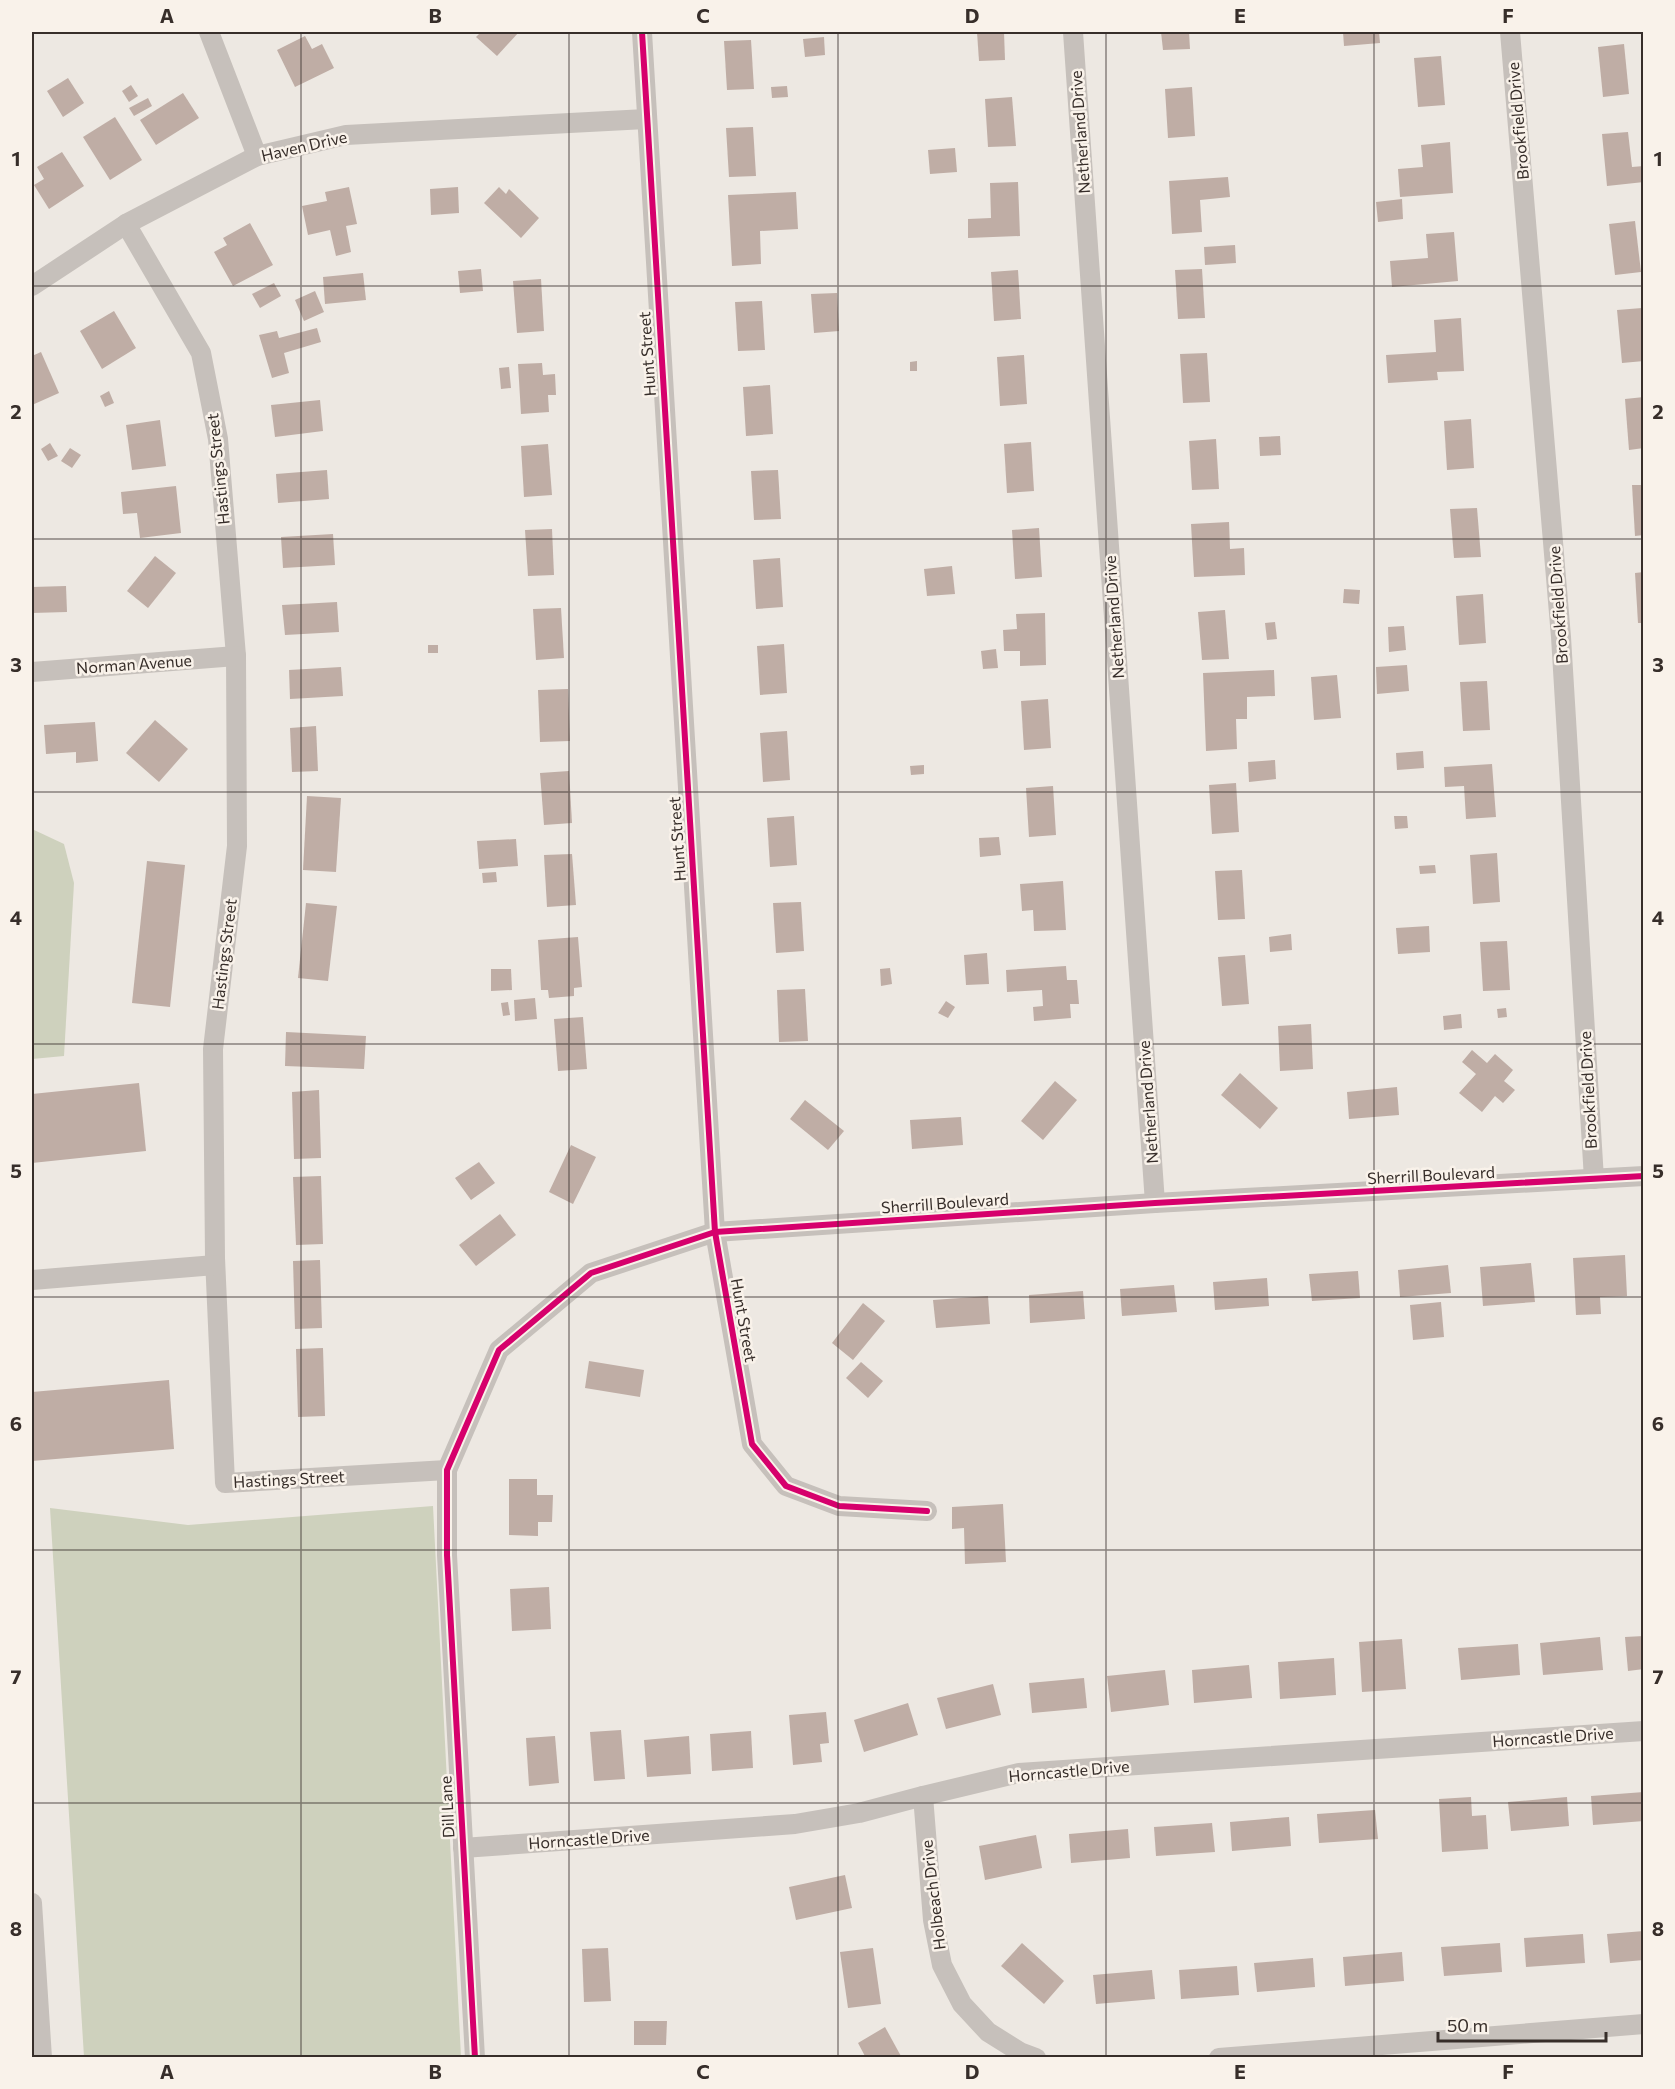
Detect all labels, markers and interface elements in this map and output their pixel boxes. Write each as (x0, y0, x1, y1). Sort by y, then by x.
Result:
text: A (160, 3, 174, 27)
text: B (428, 3, 442, 27)
text: C (696, 3, 710, 27)
text: D (965, 3, 979, 27)
text: E (1234, 3, 1246, 27)
text: F (1502, 3, 1514, 27)
street label: Brookfield Drive (1503, 61, 1532, 181)
street label: Netherland Drive (1066, 70, 1093, 194)
street label: Haven Drive (259, 126, 349, 165)
text: 1 (11, 146, 21, 170)
text: 1 (1653, 146, 1663, 170)
street label: Hunt Street (634, 311, 659, 397)
text: 2 (10, 399, 22, 423)
text: 2 (1652, 399, 1664, 423)
street label: Hastings Street (202, 412, 233, 526)
street label: Brookfield Drive (1544, 545, 1571, 665)
street label: Netherland Drive (1100, 555, 1127, 679)
street label: Norman Avenue (75, 650, 192, 677)
text: 3 (10, 652, 22, 676)
text: 3 (1652, 652, 1664, 676)
street label: Hunt Street (664, 796, 689, 882)
street label: Hastings Street (207, 897, 240, 1011)
text: 4 (10, 905, 22, 929)
text: 4 (1652, 905, 1664, 929)
street label: Brookfield Drive (1575, 1031, 1600, 1150)
street label: Netherland Drive (1134, 1040, 1161, 1164)
text: 5 (10, 1158, 22, 1182)
text: 5 (1652, 1158, 1664, 1182)
street label: Sherrill Boulevard (1367, 1162, 1495, 1187)
street label: Sherrill Boulevard (880, 1189, 1009, 1216)
street label: Hunt Street (728, 1276, 761, 1364)
text: 6 (10, 1411, 22, 1435)
text: 6 (1652, 1411, 1664, 1435)
street label: Hastings Street (233, 1466, 346, 1491)
text: 7 (11, 1664, 22, 1688)
text: 7 (1653, 1664, 1664, 1688)
street label: Horncastle Drive (1492, 1723, 1614, 1750)
street label: Horncastle Drive (1008, 1756, 1130, 1785)
street label: Dill Lane (435, 1775, 458, 1839)
street label: Horncastle Drive (528, 1825, 650, 1852)
street label: Holbeach Drive (916, 1839, 949, 1951)
text: 8 (10, 1916, 22, 1940)
text: 8 (1652, 1916, 1664, 1940)
scale bar (1438, 2005, 1606, 2043)
text: 50 m (1447, 2014, 1488, 2036)
text: A (160, 2059, 174, 2083)
text: B (428, 2059, 442, 2083)
text: C (696, 2059, 710, 2083)
text: D (965, 2059, 979, 2083)
text: E (1234, 2059, 1246, 2083)
text: F (1502, 2059, 1514, 2083)

